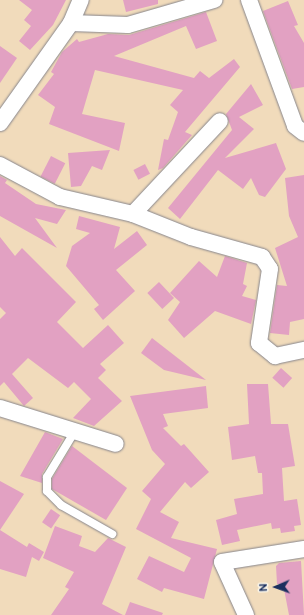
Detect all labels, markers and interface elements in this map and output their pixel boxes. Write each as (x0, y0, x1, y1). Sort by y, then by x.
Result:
north arrow (256, 567, 296, 607)
text: N (257, 583, 270, 592)

